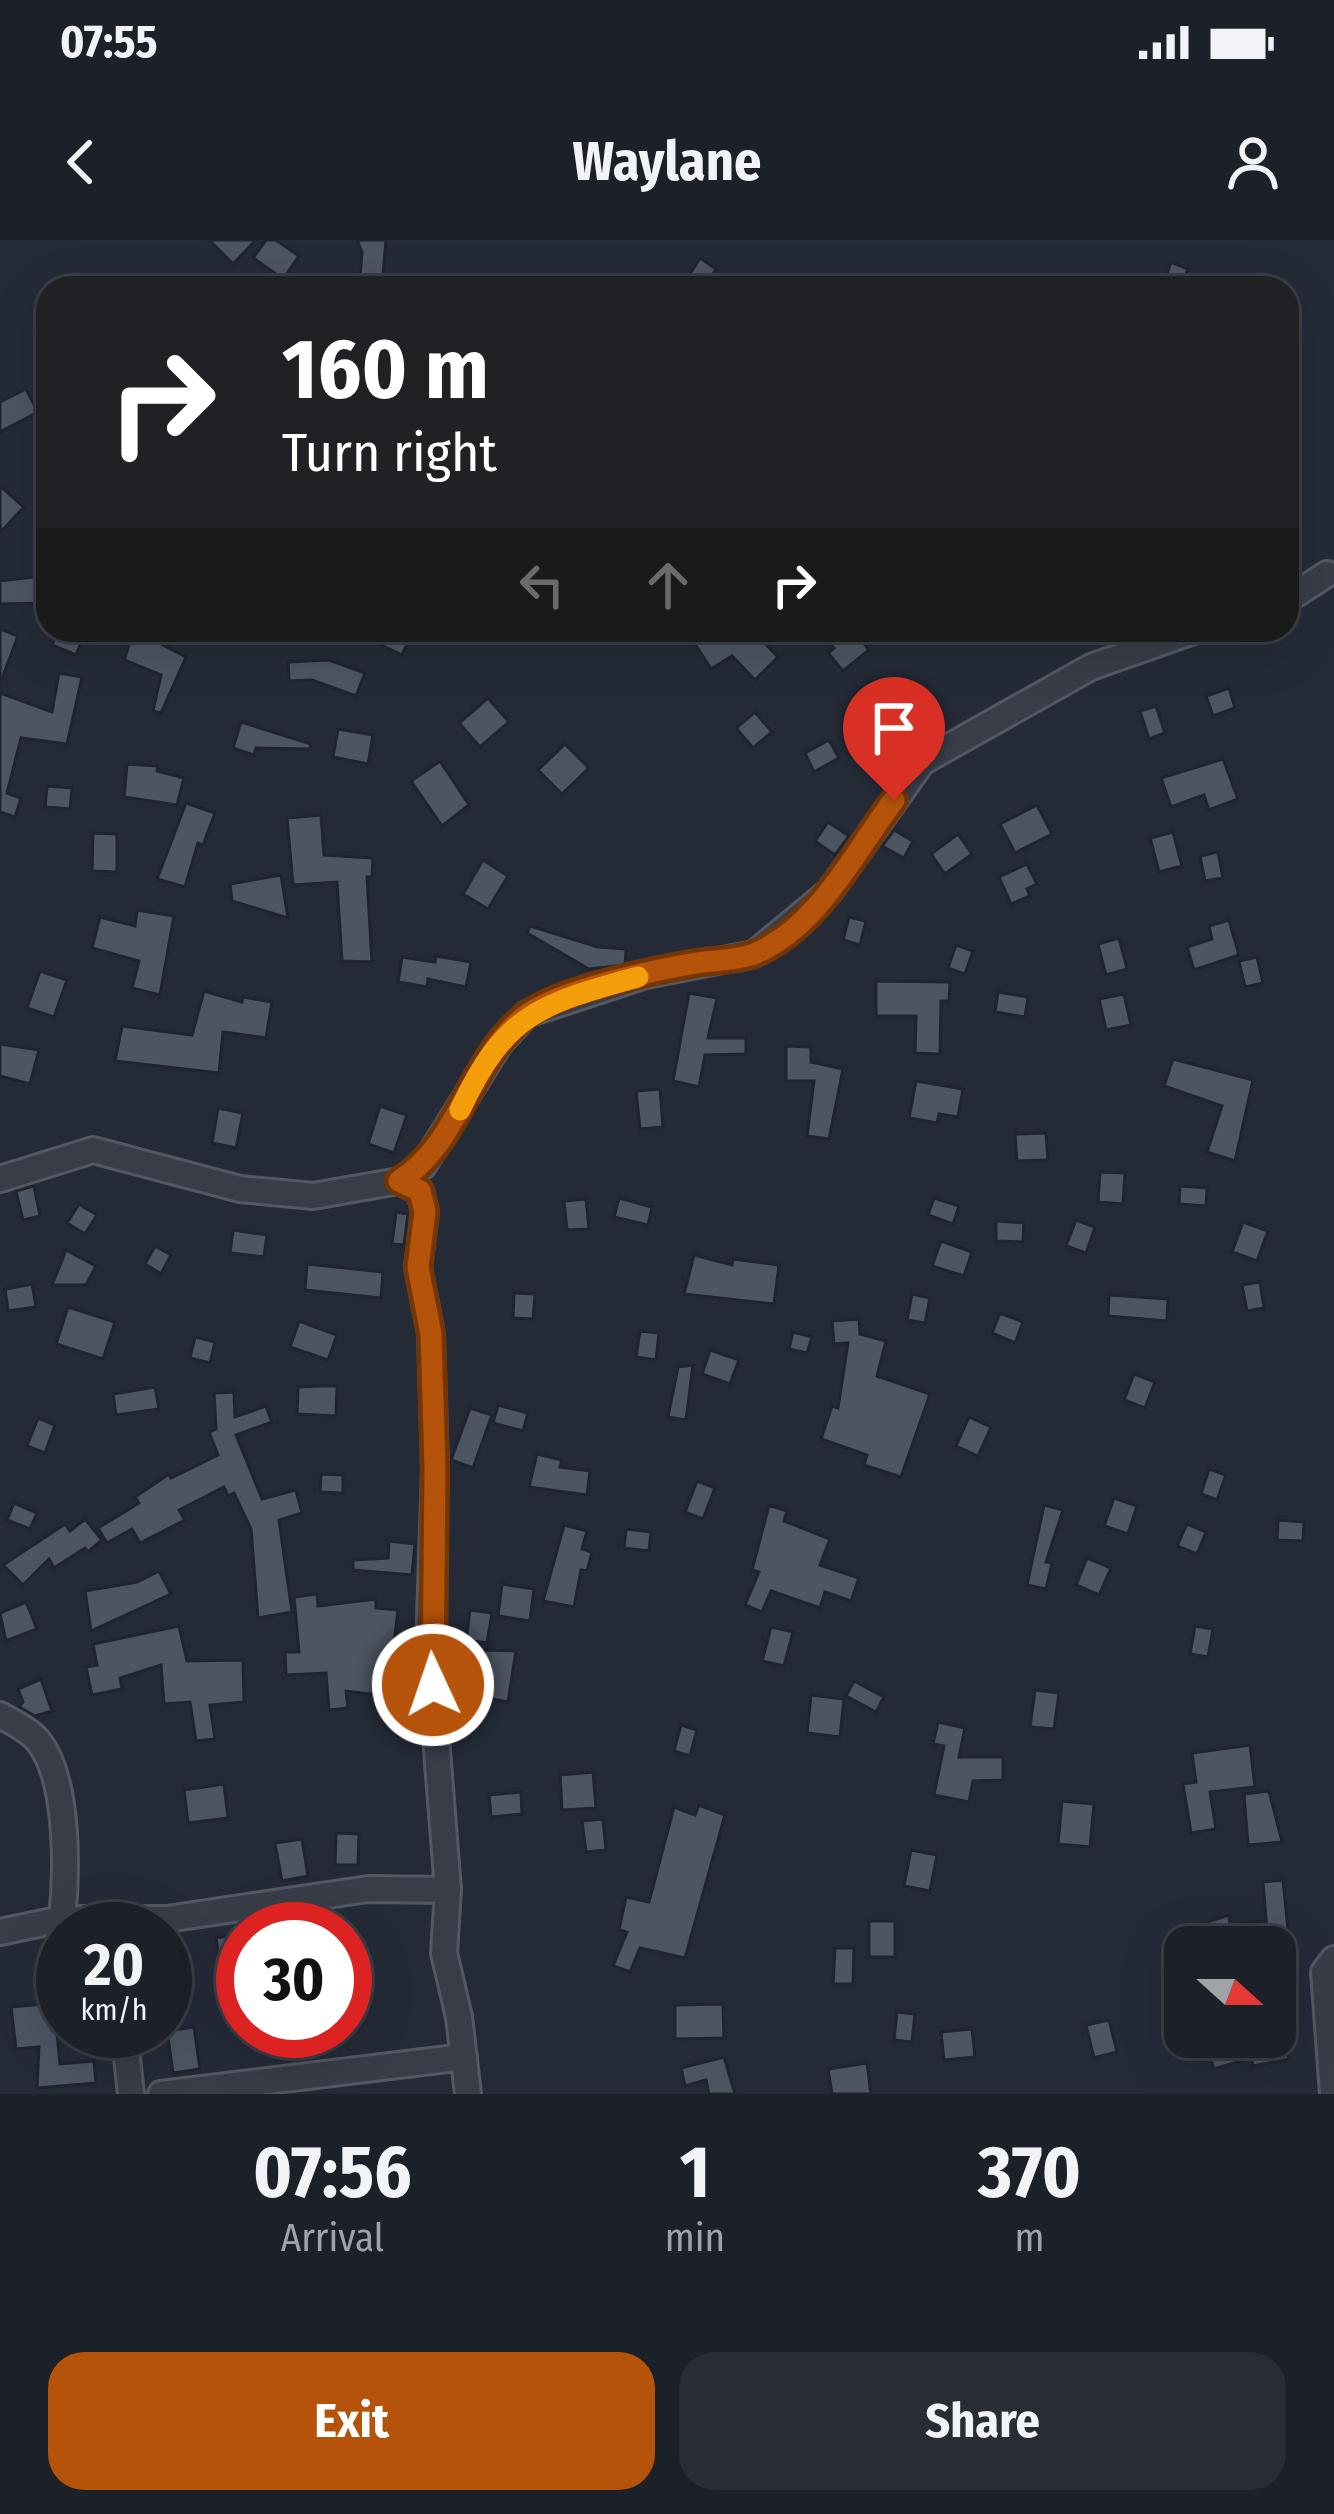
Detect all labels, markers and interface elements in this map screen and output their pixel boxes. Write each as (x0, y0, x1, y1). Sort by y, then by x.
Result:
text: 07:55 (60, 15, 158, 69)
icon: back (48, 129, 114, 195)
icon: person (1220, 129, 1286, 195)
text: Waylane (573, 130, 761, 194)
text: 160 m (282, 319, 489, 420)
icon: right (84, 324, 240, 480)
text: Turn right (282, 421, 497, 485)
icon: left (509, 552, 575, 618)
icon: ahead (635, 552, 701, 618)
icon: right (761, 552, 827, 618)
pin (843, 677, 945, 800)
icon: arrive (861, 695, 927, 761)
position arrow (370, 1622, 496, 1748)
speed limit sign: 30 (216, 1902, 372, 2058)
north arrow (1164, 1926, 1296, 2058)
map controls (1164, 1926, 1296, 2058)
text: 20 (84, 1929, 144, 2001)
text: km/h (81, 1992, 147, 2028)
text: 07:56 (253, 2130, 412, 2216)
text: 1 (680, 2130, 710, 2216)
text: 370 (978, 2130, 1081, 2216)
text: Arrival (281, 2215, 384, 2261)
text: min (665, 2215, 725, 2261)
text: m (1015, 2215, 1045, 2261)
button: Exit (48, 2352, 655, 2490)
button: Share (679, 2352, 1286, 2490)

